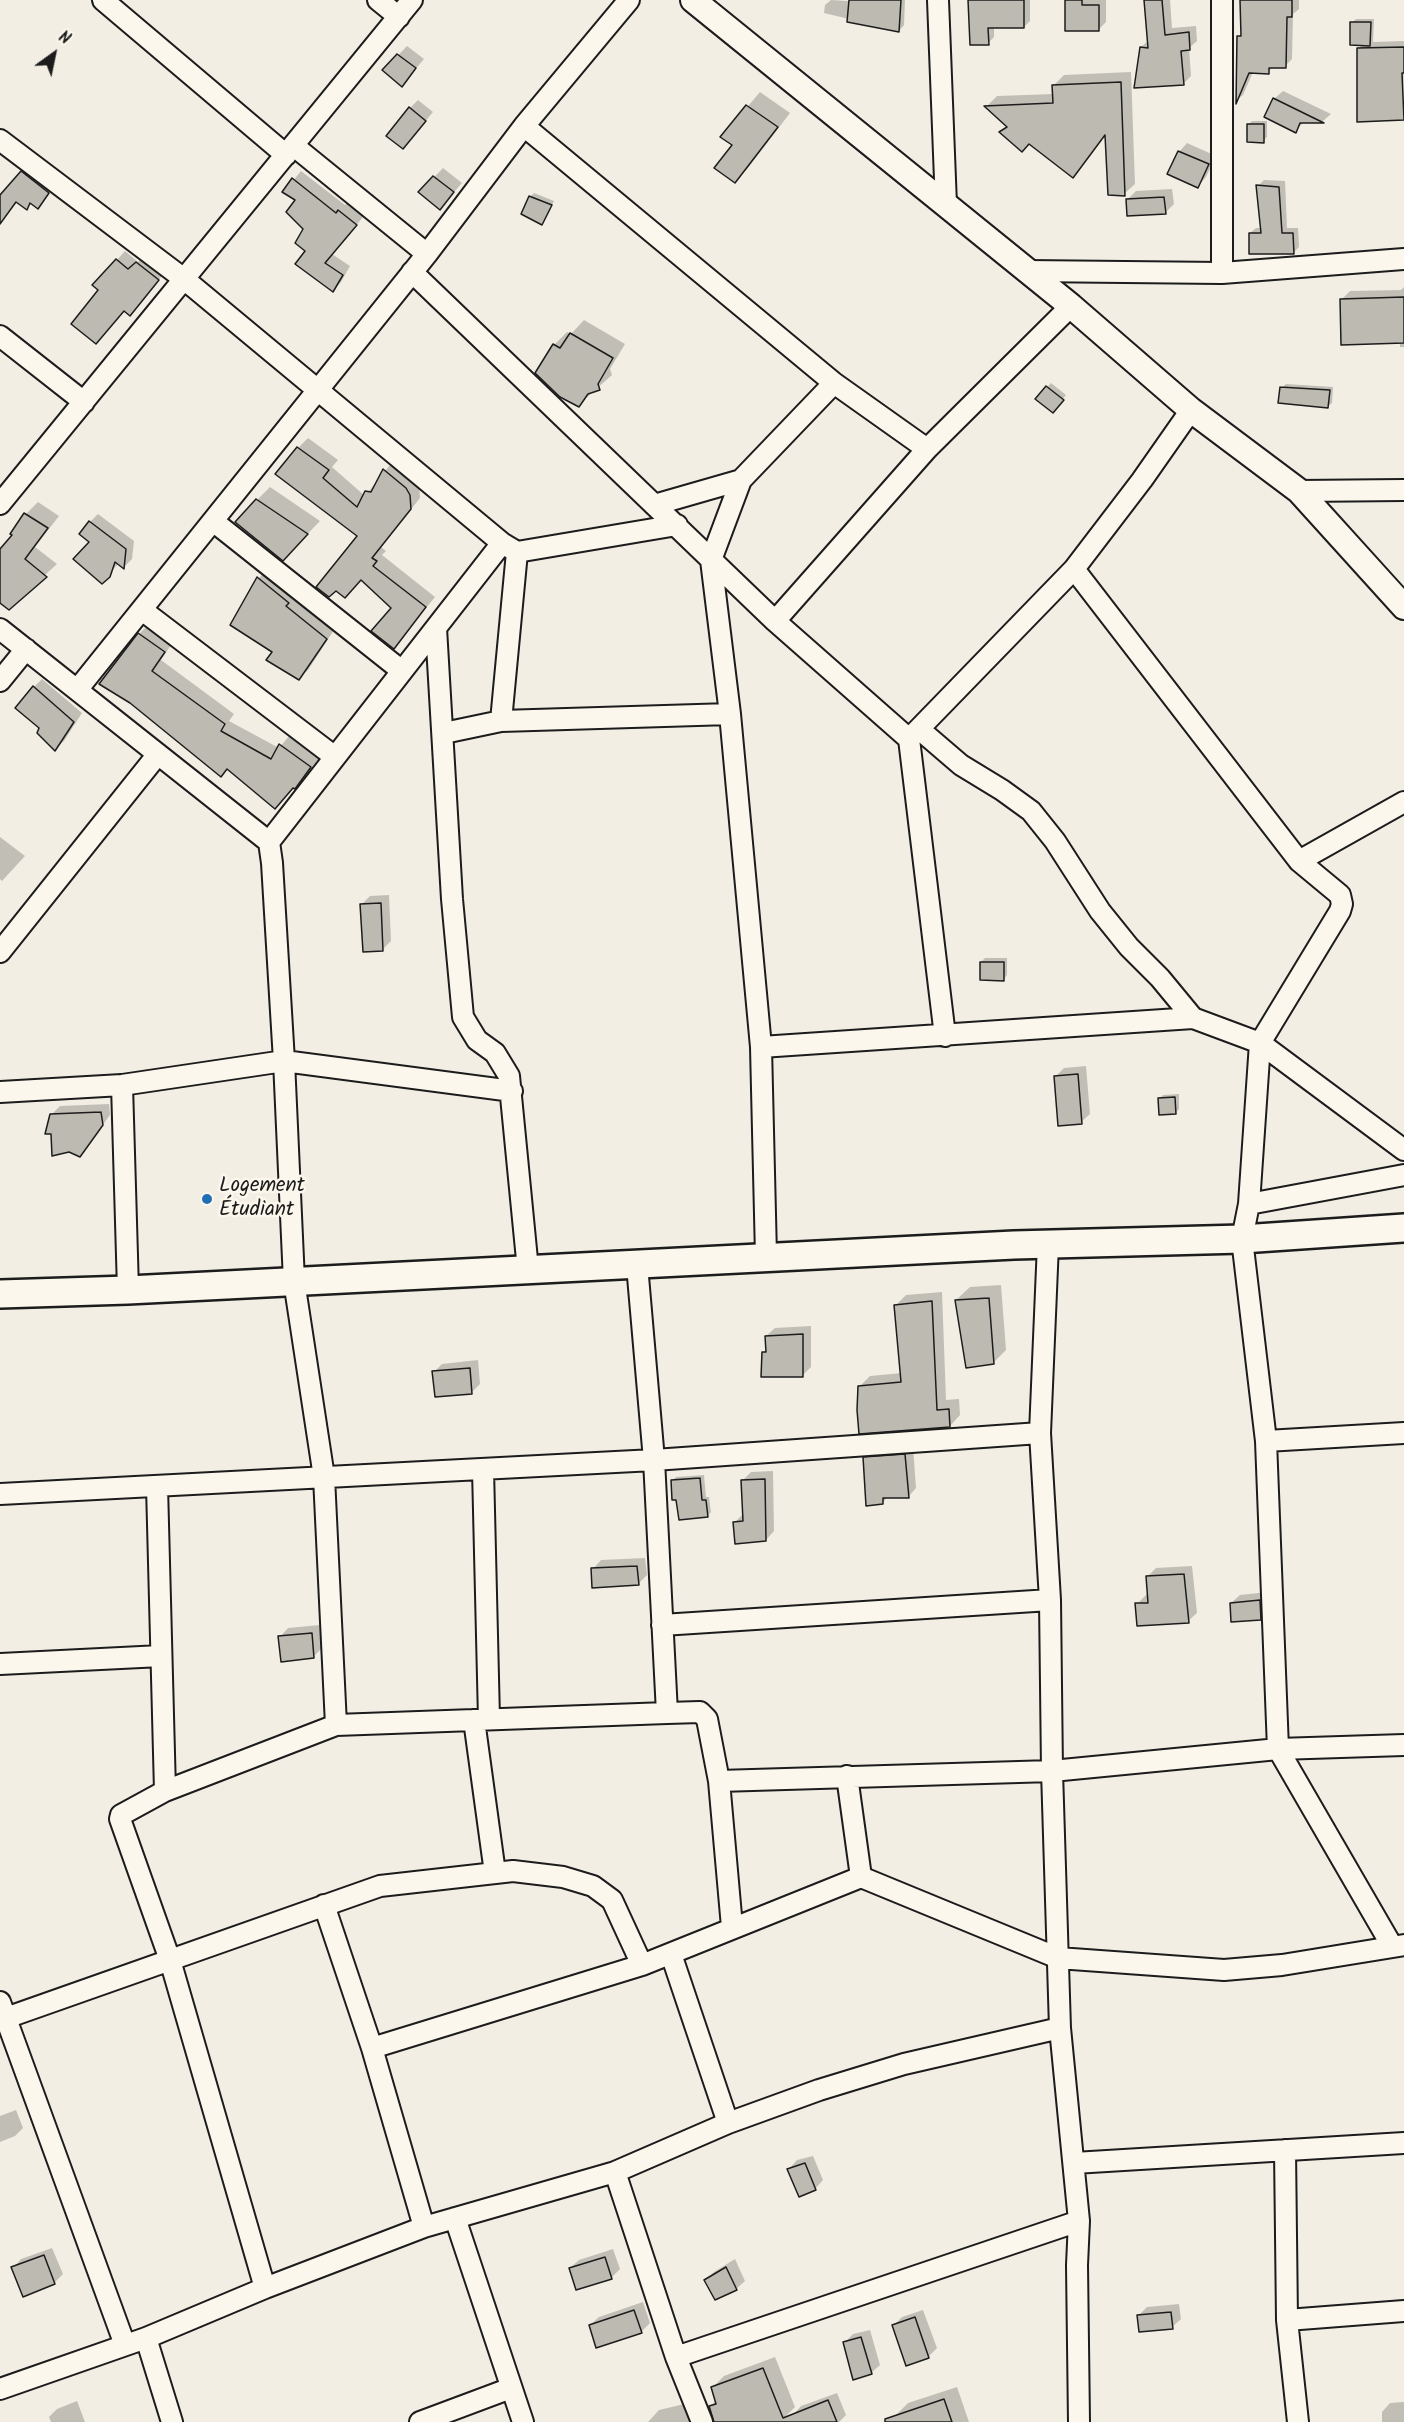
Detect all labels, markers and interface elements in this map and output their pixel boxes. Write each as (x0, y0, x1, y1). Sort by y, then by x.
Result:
north arrow (24, 24, 84, 84)
text: N (53, 25, 75, 52)
place label: Logement Étudiant (219, 1174, 305, 1224)
marker: Logement Étudiant (200, 1192, 214, 1206)

